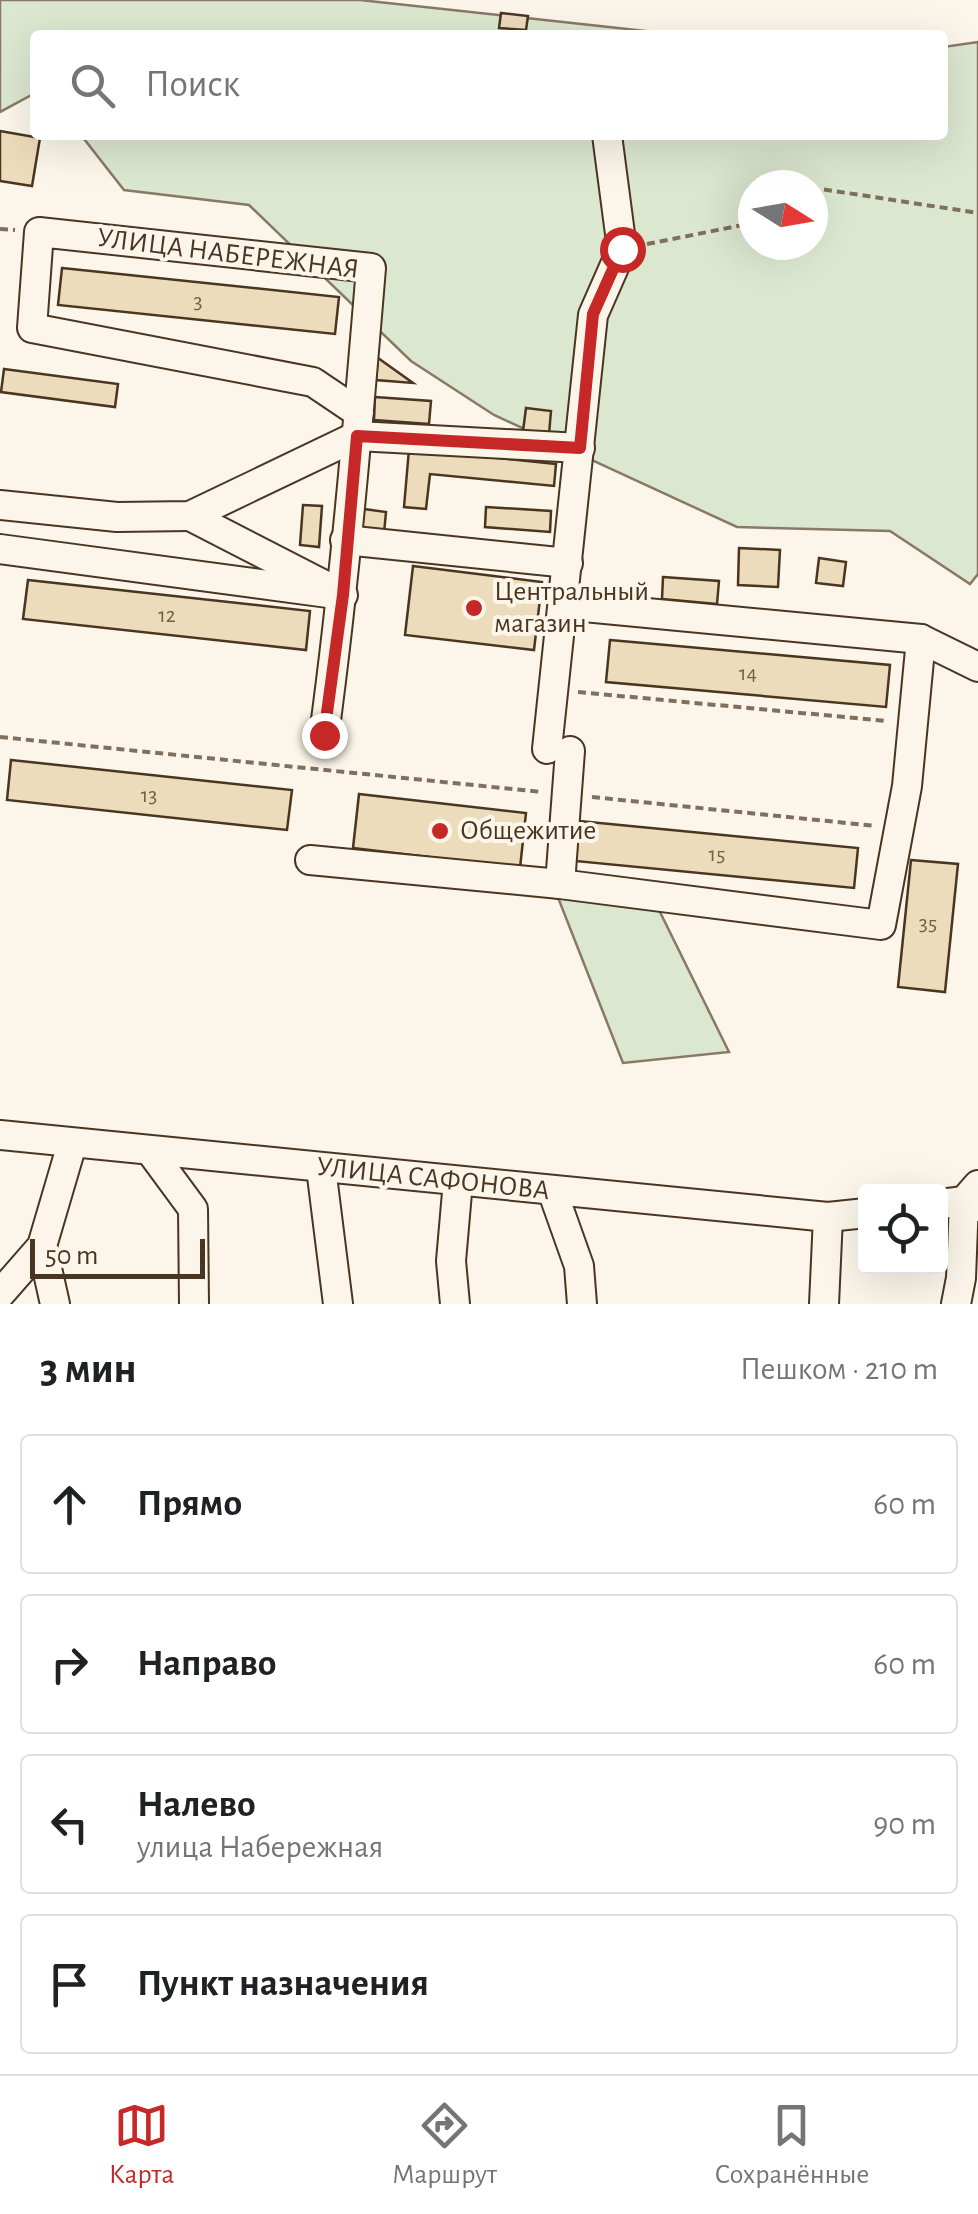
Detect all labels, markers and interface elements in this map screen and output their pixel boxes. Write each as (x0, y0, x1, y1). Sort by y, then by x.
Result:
search box (30, 30, 948, 140)
icon: search (65, 58, 120, 113)
text: Поиск (145, 66, 240, 104)
north arrow (738, 170, 828, 260)
street label: УЛИЦА НАБЕРЕЖНАЯ (95, 224, 361, 284)
route start (600, 227, 646, 273)
house number: 3 (193, 290, 203, 312)
place label: Центральный магазин (494, 578, 649, 638)
marker: Центральный магазин (463, 597, 485, 619)
house number: 12 (158, 604, 176, 626)
house number: 14 (739, 662, 757, 684)
route end (302, 713, 348, 759)
house number: 13 (141, 784, 157, 806)
place label: Общежитие (460, 817, 596, 845)
marker: Общежитие (429, 820, 451, 842)
house number: 15 (709, 843, 725, 865)
house number: 35 (919, 912, 937, 934)
street label: УЛИЦА САФОНОВА (315, 1153, 551, 1205)
map controls (858, 1184, 948, 1274)
button: locate (858, 1184, 948, 1274)
scale bar (30, 1234, 205, 1278)
text: 50 m (45, 1242, 99, 1270)
text: 3 мин (40, 1348, 137, 1390)
text: Пешком · 210 m (740, 1353, 938, 1385)
icon: ahead (42, 1477, 97, 1532)
text: Прямо (137, 1485, 242, 1523)
text: 60 m (873, 1488, 936, 1520)
icon: right (42, 1637, 97, 1692)
text: Направо (137, 1645, 276, 1683)
text: 60 m (873, 1648, 936, 1680)
text: Налево (137, 1786, 256, 1824)
icon: left (42, 1797, 97, 1852)
text: 90 m (873, 1808, 936, 1840)
text: улица Набережная (137, 1831, 383, 1863)
icon: arrive (42, 1957, 97, 2012)
text: Пункт назначения (137, 1965, 429, 2003)
tab: Карта (109, 2098, 174, 2192)
tab: Маршрут (392, 2098, 497, 2192)
tab: Сохранённые (715, 2098, 869, 2192)

